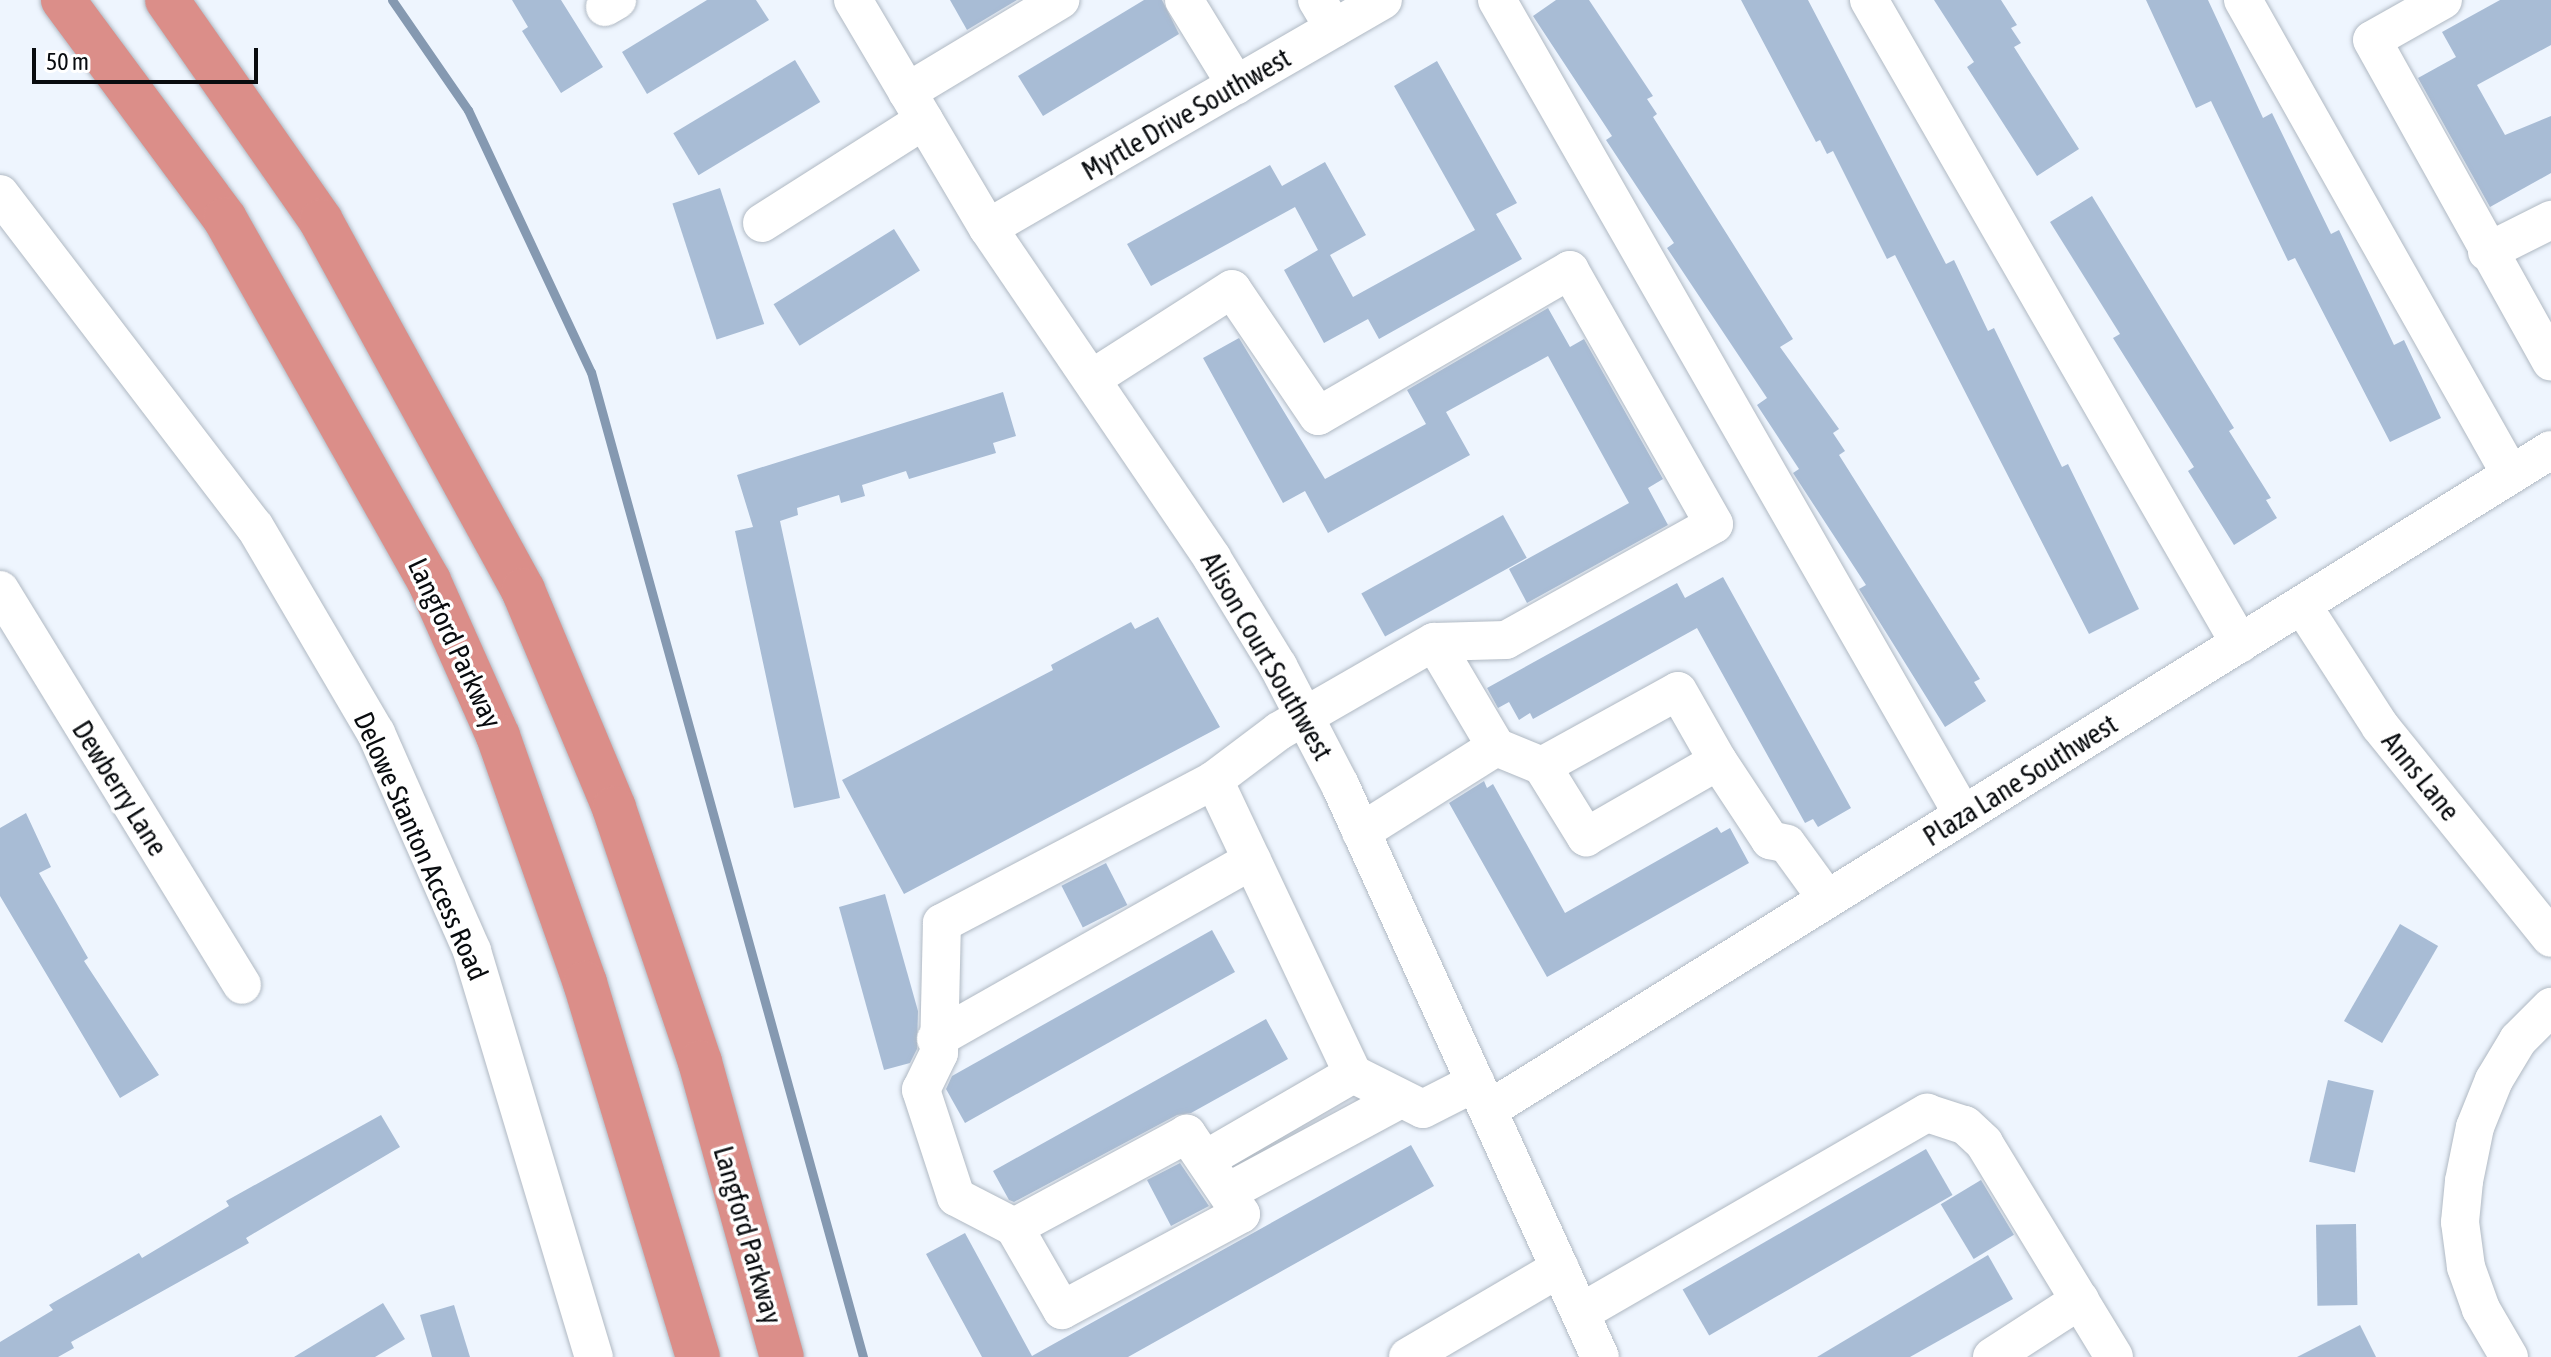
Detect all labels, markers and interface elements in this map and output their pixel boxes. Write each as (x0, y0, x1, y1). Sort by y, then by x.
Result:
scale bar (36, 32, 262, 82)
street label: Myrtle Drive Southwest (1076, 41, 1296, 187)
text: 50 m (46, 48, 89, 75)
street label: Alison Court Southwest (1194, 546, 1340, 766)
street label: Langford Parkway (401, 553, 509, 733)
street label: Delowe Stanton Access Road (347, 707, 495, 985)
street label: Plaza Lane Southwest (1917, 707, 2123, 853)
street label: Dewberry Lane (65, 714, 175, 862)
street label: Anns Lane (2375, 725, 2467, 827)
street label: Langford Parkway (707, 1142, 789, 1328)

